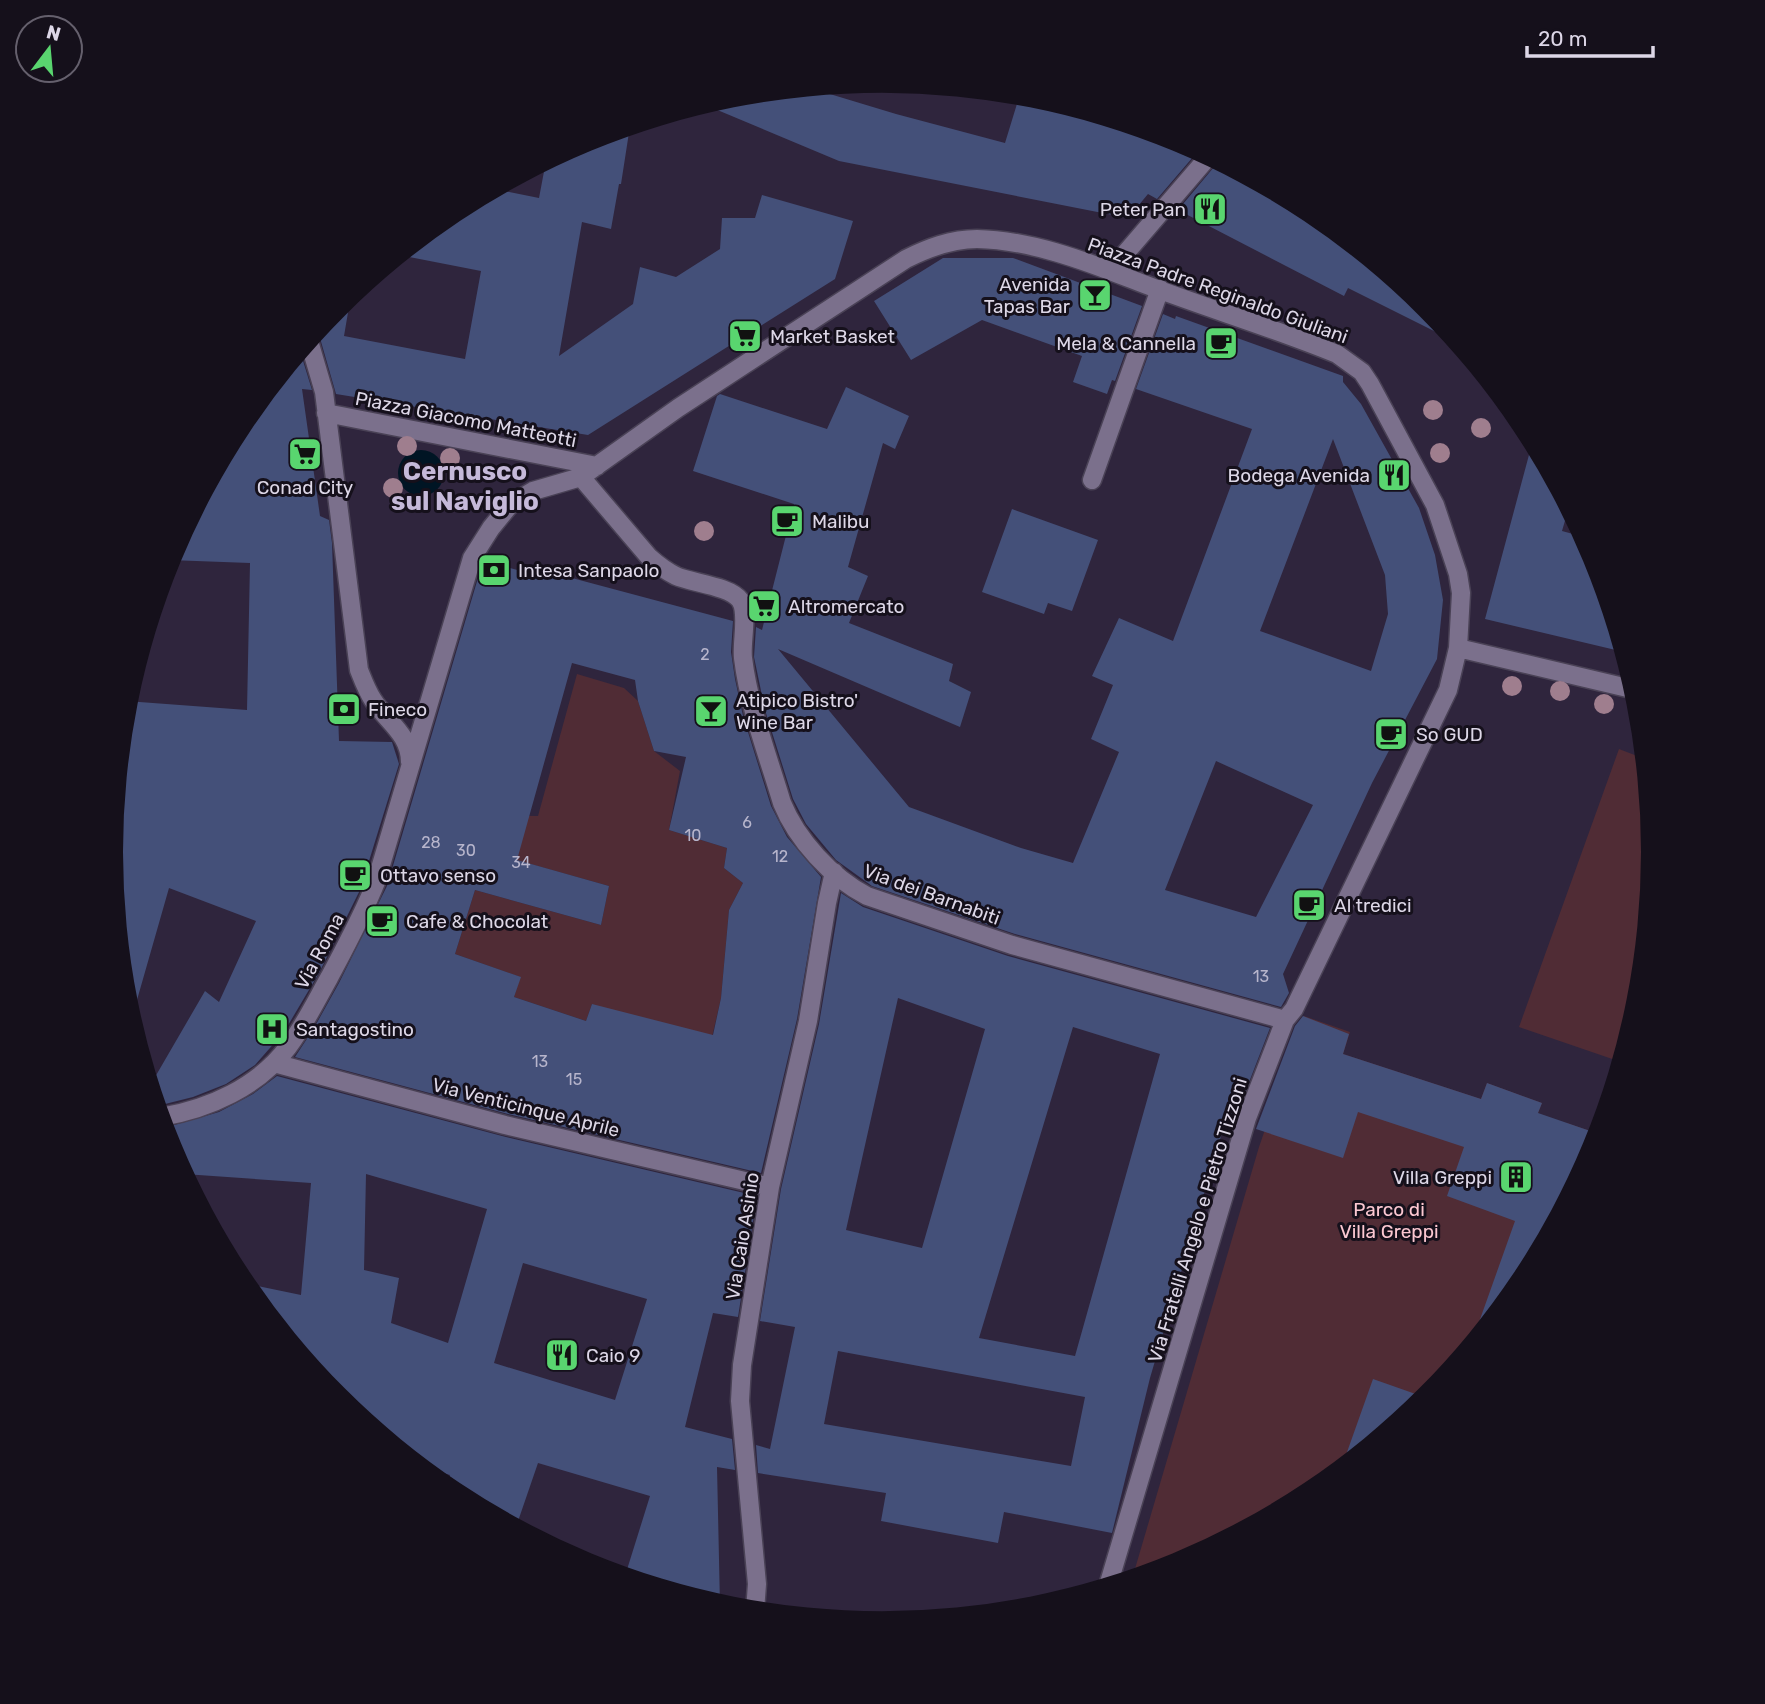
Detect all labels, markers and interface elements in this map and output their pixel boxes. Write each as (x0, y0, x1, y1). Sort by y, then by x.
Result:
north arrow (14, 14, 84, 84)
scale bar (1527, 14, 1653, 58)
text: N (44, 20, 63, 46)
text: 20 m (1538, 26, 1587, 51)
restaurant icon: Peter Pan (1191, 190, 1229, 228)
place label: Peter Pan (1100, 198, 1186, 221)
street label: Piazza Padre Reginaldo Giuliani (1085, 233, 1351, 348)
place label: Avenida Tapas Bar (984, 273, 1071, 318)
bar icon: Avenida Tapas Bar (1076, 276, 1114, 314)
supermarket icon: Market Basket (726, 317, 764, 355)
cafe icon: Mela & Cannella (1202, 324, 1240, 362)
place label: Market Basket (770, 325, 896, 348)
place label: Mela & Cannella (1056, 332, 1196, 355)
street label: Piazza Giacomo Matteotti (353, 387, 578, 452)
supermarket icon: Conad City (286, 435, 324, 473)
district label: Cernusco sul Naviglio (391, 456, 539, 517)
restaurant icon: Bodega Avenida (1375, 456, 1413, 494)
place label: Bodega Avenida (1228, 464, 1370, 487)
place label: Conad City (257, 476, 353, 499)
cafe icon: Malibu (768, 502, 806, 540)
place label: Malibu (812, 510, 870, 533)
bank icon: Intesa Sanpaolo (475, 551, 513, 589)
place label: Intesa Sanpaolo (518, 559, 660, 582)
supermarket icon: Altromercato (745, 587, 783, 625)
place label: Altromercato (788, 595, 905, 618)
house number: 2 (700, 645, 710, 664)
place label: Atipico Bistro' Wine Bar (736, 689, 858, 734)
bank icon: Fineco (325, 690, 363, 728)
bar icon: Atipico Bistro' Wine Bar (692, 692, 730, 730)
place label: Fineco (368, 698, 427, 721)
cafe icon: So GUD (1372, 715, 1410, 753)
place label: So GUD (1416, 723, 1483, 746)
house number: 6 (742, 813, 752, 832)
house number: 10 (684, 826, 702, 845)
house number: 28 (421, 833, 441, 852)
house number: 30 (456, 841, 476, 860)
house number: 12 (772, 847, 788, 866)
house number: 34 (511, 853, 531, 872)
cafe icon: Ottavo senso (336, 856, 374, 894)
street label: Via dei Barnabiti (860, 859, 1003, 930)
place label: Ottavo senso (380, 864, 496, 887)
cafe icon: Al tredici (1290, 886, 1328, 924)
place label: Al tredici (1334, 894, 1412, 917)
cafe icon: Cafe & Chocolat (363, 902, 401, 940)
street label: Via Roma (290, 909, 349, 993)
place label: Cafe & Chocolat (406, 910, 549, 933)
house number: 13 (1253, 967, 1269, 986)
hospital icon: Santagostino (253, 1010, 291, 1048)
place label: Santagostino (296, 1018, 414, 1041)
house number: 13 (532, 1052, 548, 1071)
house number: 15 (566, 1070, 582, 1089)
street label: Via Venticinque Aprile (430, 1073, 622, 1142)
street label: Via Fratelli Angelo e Pietro Tizzoni (1143, 1075, 1252, 1365)
building icon: Villa Greppi (1497, 1158, 1535, 1196)
place label: Villa Greppi (1393, 1166, 1492, 1189)
street label: Via Caio Asinio (721, 1171, 764, 1302)
park label: Parco di Villa Greppi (1339, 1198, 1439, 1243)
restaurant icon: Caio 9 (543, 1336, 581, 1374)
place label: Caio 9 (586, 1344, 641, 1367)

